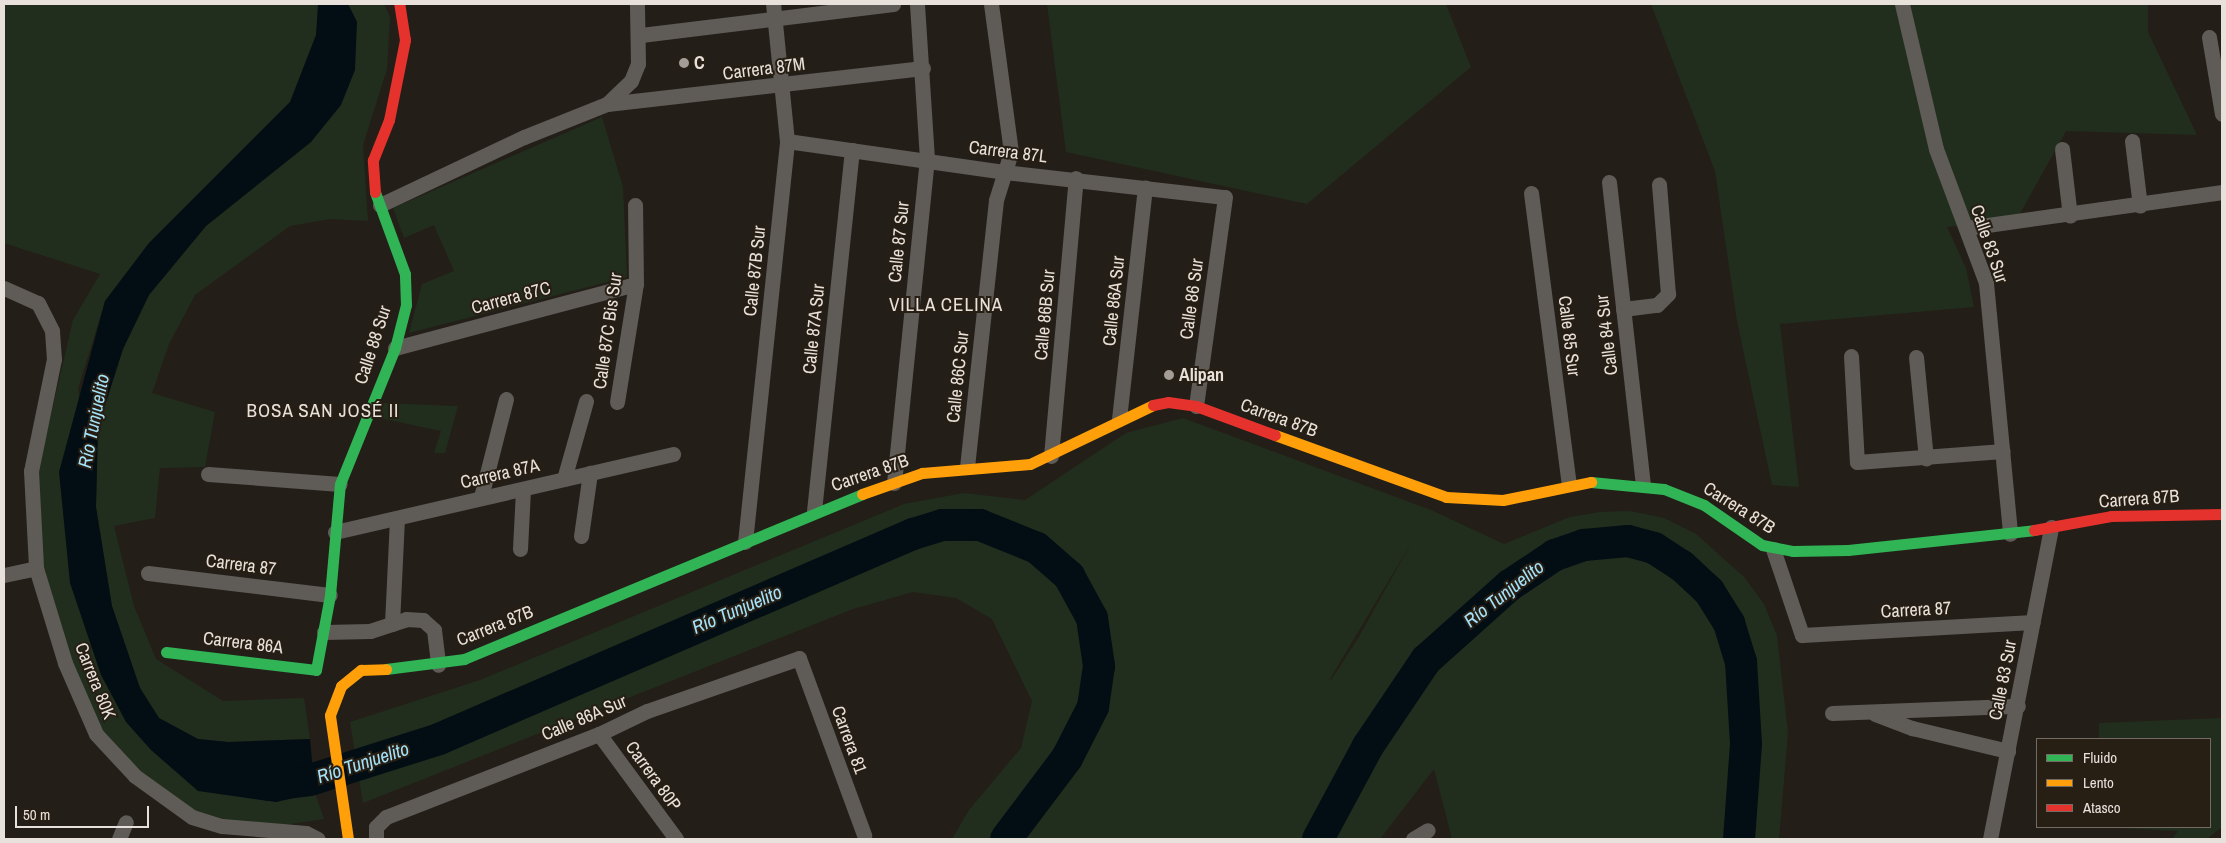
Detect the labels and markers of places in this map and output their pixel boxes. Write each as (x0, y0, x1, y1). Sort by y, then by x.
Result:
place label: C (694, 52, 705, 74)
marker: C (678, 57, 690, 69)
place label: Alipan (1179, 364, 1224, 386)
marker: Alipan (1163, 369, 1175, 381)

